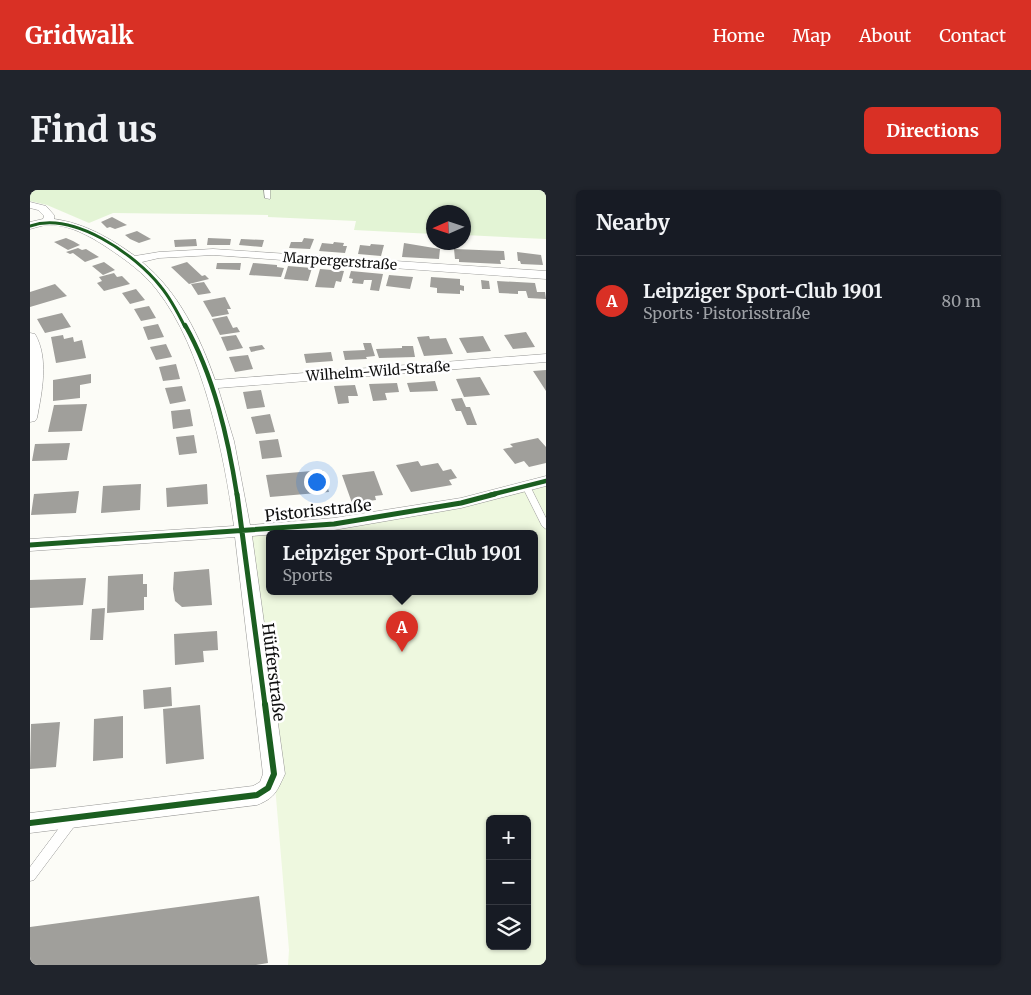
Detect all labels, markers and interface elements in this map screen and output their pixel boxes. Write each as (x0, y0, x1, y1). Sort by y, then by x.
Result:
text: Gridwalk (25, 20, 134, 51)
text: Home (713, 24, 765, 47)
text: Map (793, 24, 831, 47)
text: About (859, 24, 911, 47)
text: Contact (939, 24, 1006, 47)
button: Directions (864, 107, 1001, 154)
text: Find us (30, 108, 157, 152)
north arrow (426, 205, 471, 250)
text: Nearby (596, 209, 670, 236)
street label: Marpergerstraße (282, 248, 398, 274)
text: Leipziger Sport-Club 1901 (643, 279, 882, 303)
text: A (606, 291, 618, 311)
text: 80 m (942, 291, 981, 311)
text: Sports · Pistorisstraße (643, 303, 810, 323)
street label: Wilhelm-Wild-Straße (304, 357, 451, 385)
your location (304, 469, 330, 495)
street label: Pistorisstraße (264, 494, 372, 526)
popup (266, 530, 538, 595)
text: Leipziger Sport-Club 1901 (282, 541, 522, 565)
text: Sports (282, 565, 333, 585)
pin: A (386, 611, 418, 652)
street label: Hüfferstraße (258, 622, 290, 722)
map controls (486, 815, 531, 950)
button: + (486, 815, 531, 860)
button: − (486, 860, 531, 905)
button: layers (486, 905, 531, 950)

